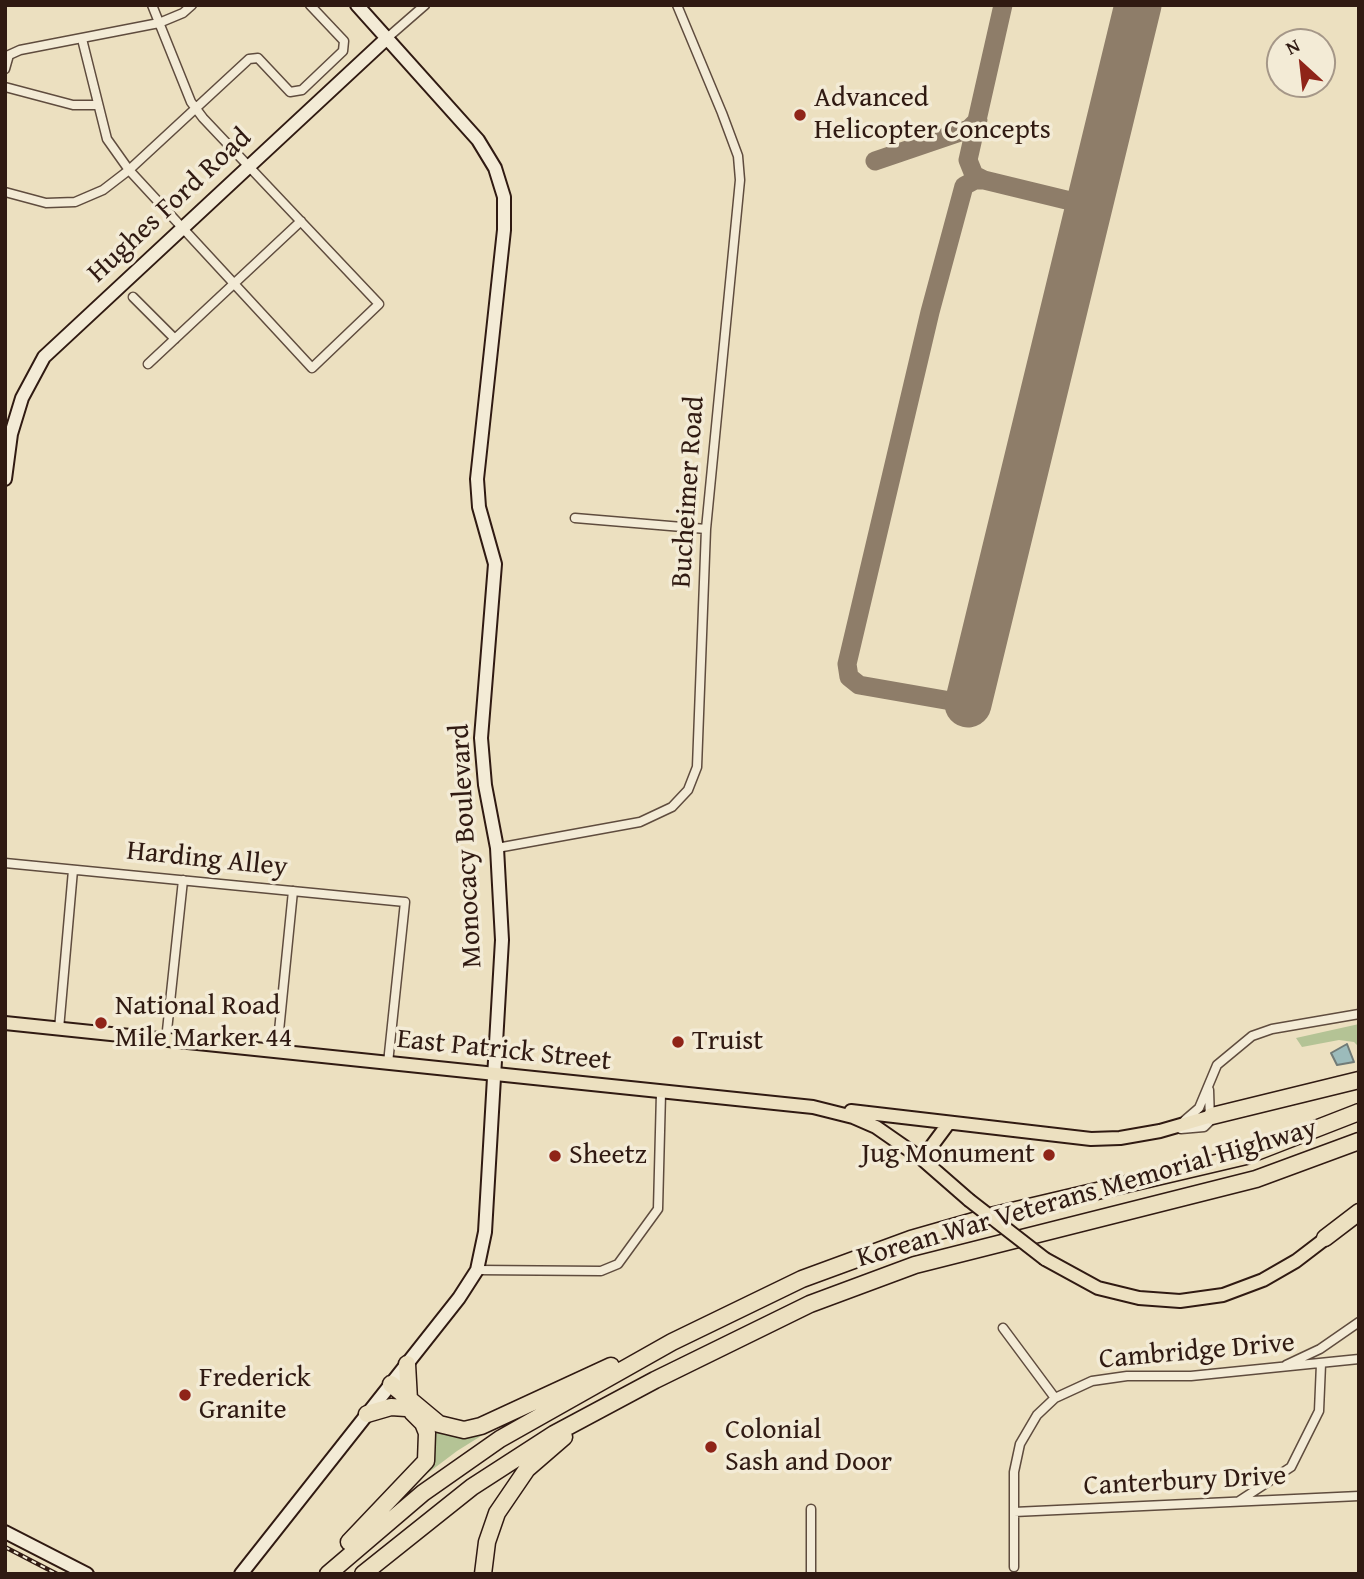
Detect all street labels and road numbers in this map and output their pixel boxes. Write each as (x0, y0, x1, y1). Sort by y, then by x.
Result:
street label: Hughes Ford Road (81, 122, 259, 290)
street label: Bucheimer Road (666, 395, 712, 589)
street label: Monocacy Boulevard (444, 723, 490, 969)
street label: Harding Alley (125, 835, 289, 885)
street label: East Patrick Street (395, 1023, 613, 1079)
street label: Korean War Veterans Memorial Highway (853, 1112, 1321, 1276)
street label: Cambridge Drive (1098, 1327, 1296, 1377)
street label: Canterbury Drive (1083, 1460, 1287, 1504)

